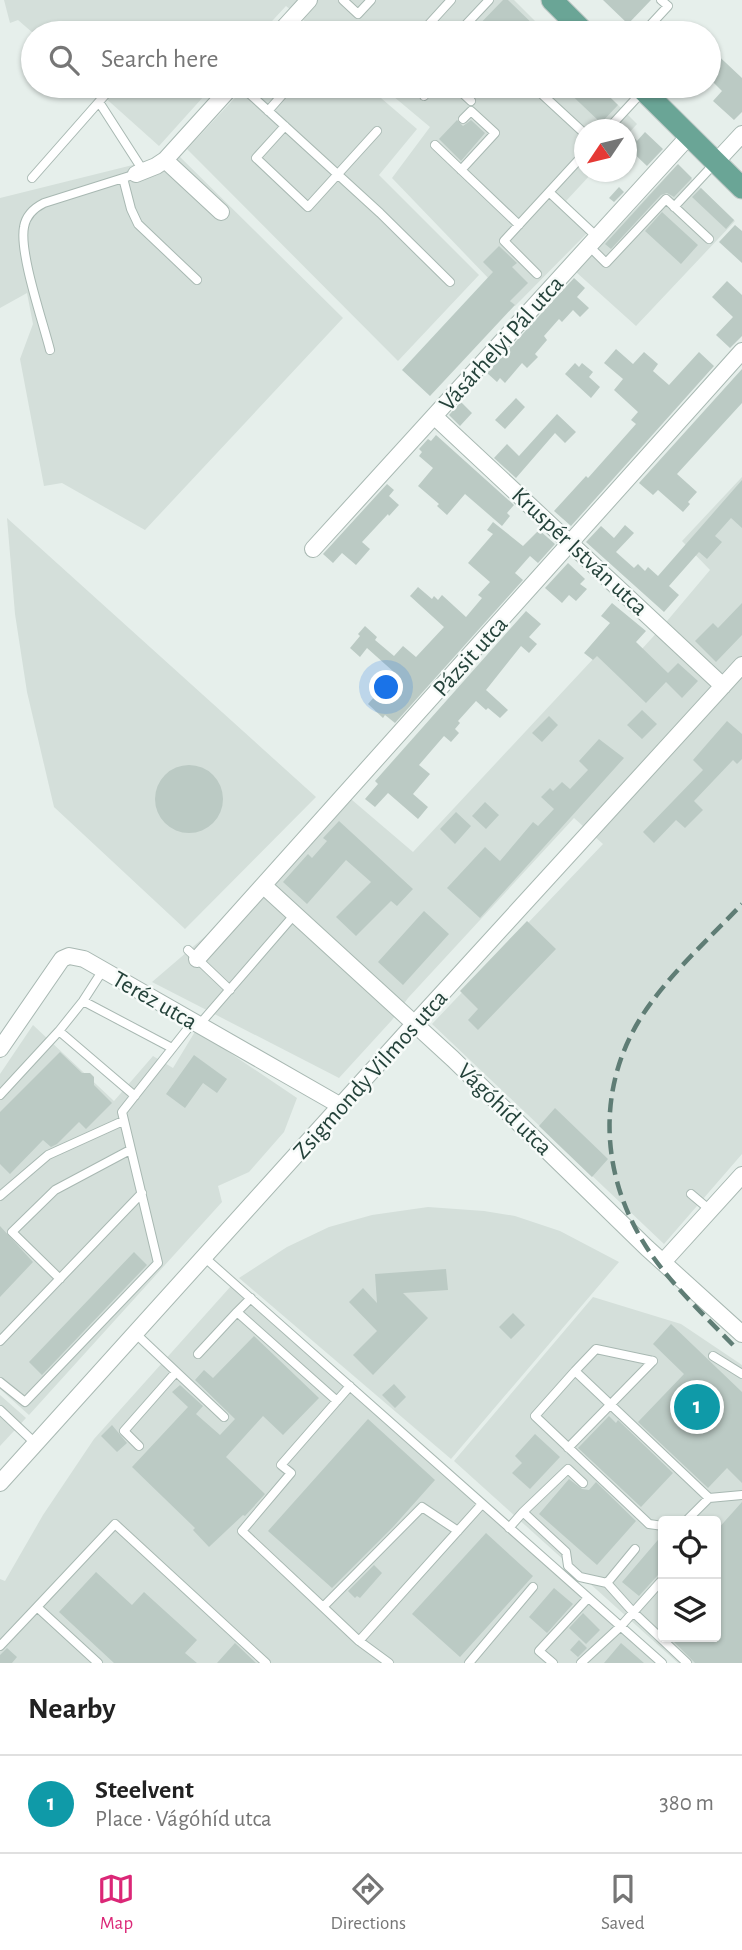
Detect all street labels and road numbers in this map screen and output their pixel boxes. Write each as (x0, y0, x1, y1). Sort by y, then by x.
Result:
street label: Vásárhelyi Pál utca (435, 271, 568, 416)
street label: Kruspér István utca (507, 483, 652, 620)
street label: Pázsit utca (429, 612, 513, 701)
street label: Teréz utca (108, 967, 201, 1035)
street label: Zsigmondy Vilmos utca (289, 986, 452, 1164)
street label: Vágóhíd utca (452, 1059, 556, 1160)

